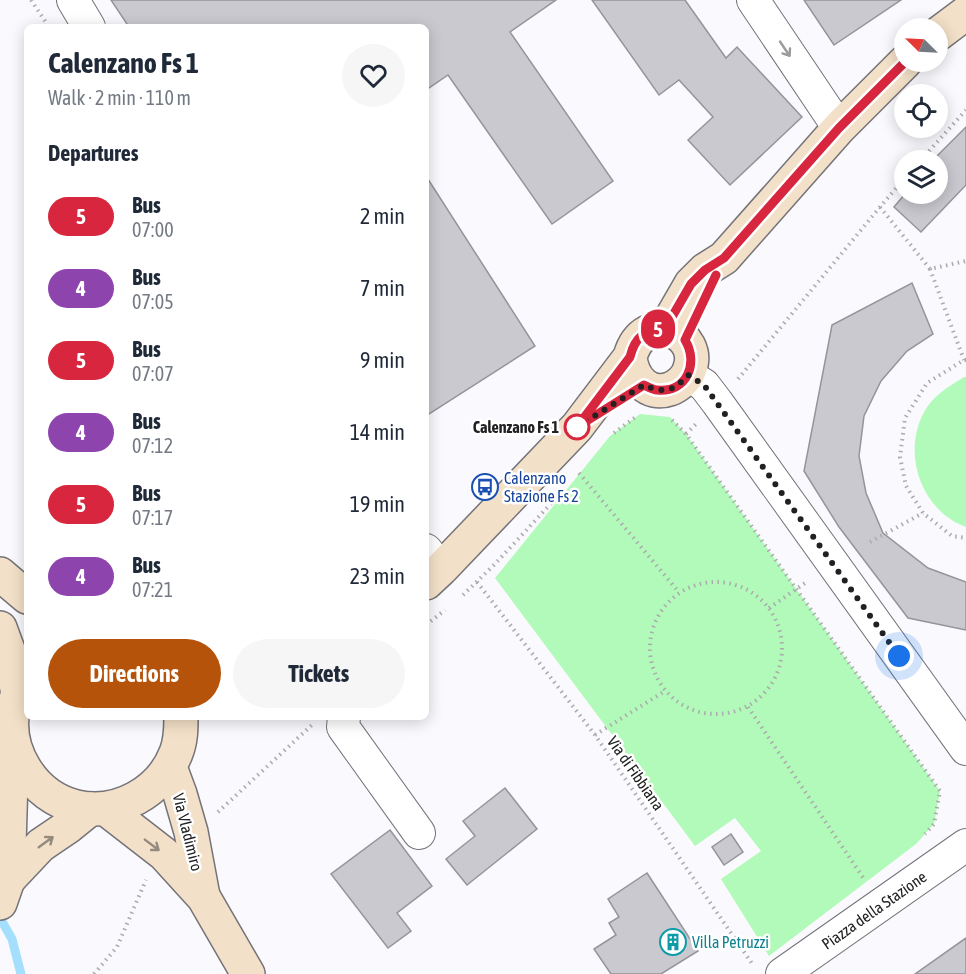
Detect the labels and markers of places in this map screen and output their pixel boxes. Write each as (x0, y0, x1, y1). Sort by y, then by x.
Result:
marker: Calenzano Fs 1 (564, 414, 590, 440)
place label: Calenzano Fs 1 (473, 418, 559, 436)
place label: Calenzano Stazione Fs 2 (504, 469, 579, 505)
bus stop icon: Calenzano Stazione Fs 2 (470, 472, 500, 502)
building icon: Villa Petruzzi (658, 927, 688, 957)
place label: Villa Petruzzi (692, 933, 769, 951)

